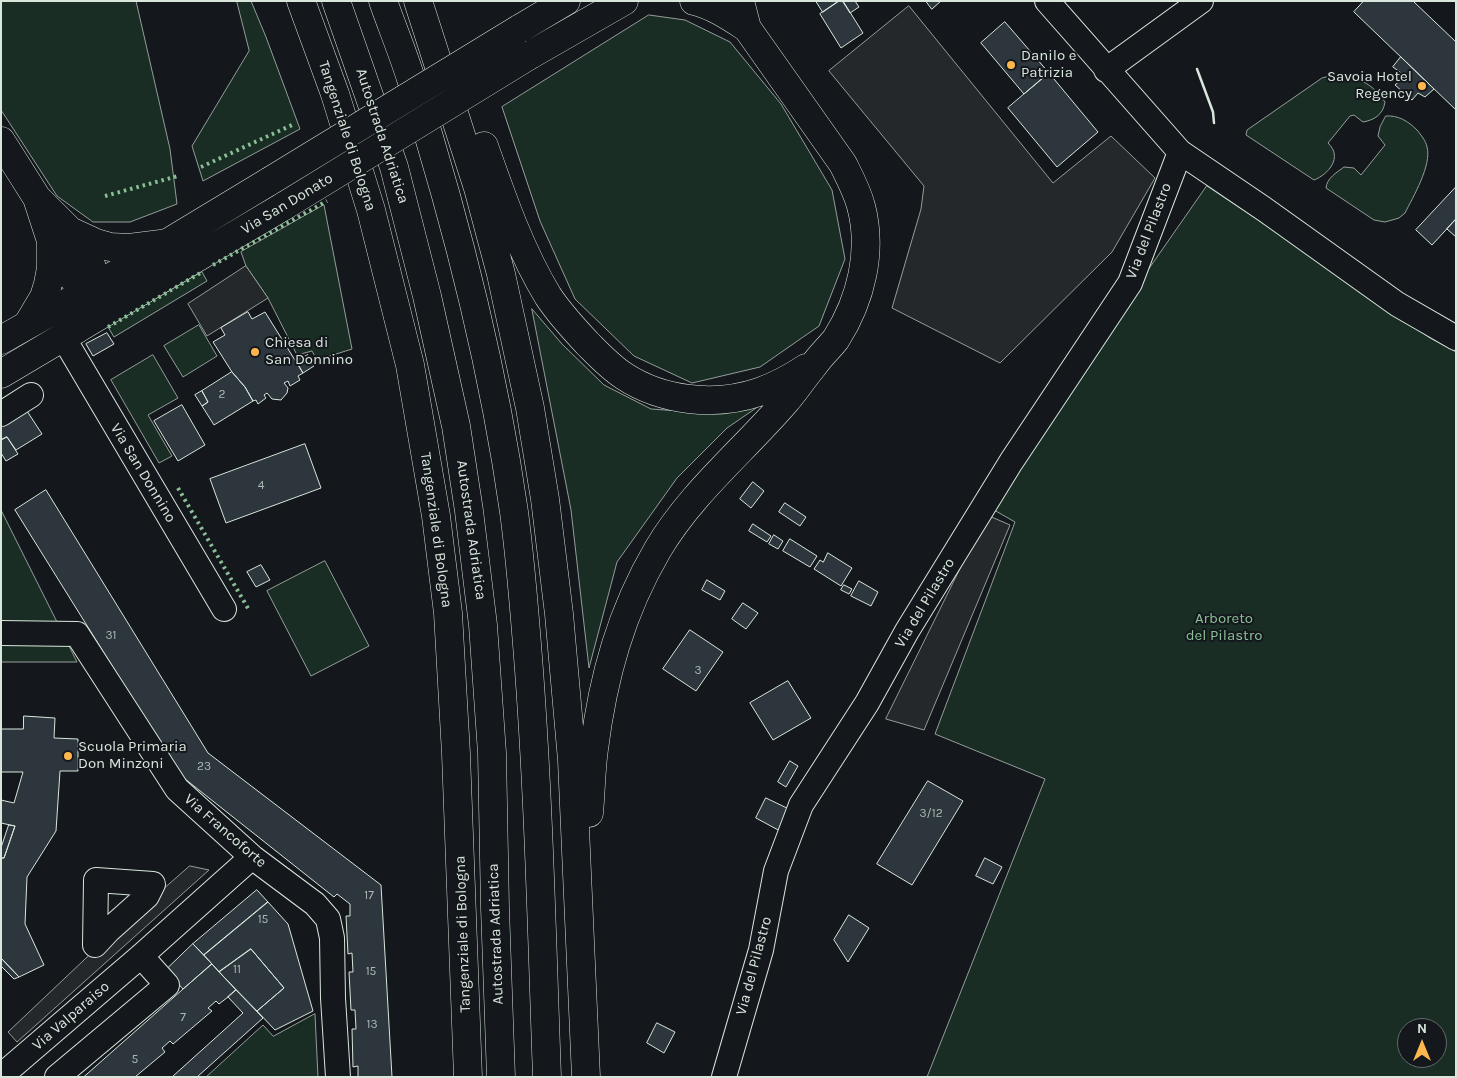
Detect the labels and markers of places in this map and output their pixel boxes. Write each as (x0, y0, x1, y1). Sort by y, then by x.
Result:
place label: Danilo e Patrizia (1021, 47, 1076, 82)
marker: Danilo e Patrizia (1005, 59, 1017, 71)
place label: Savoia Hotel Regency (1327, 68, 1412, 103)
marker: Savoia Hotel Regency (1416, 80, 1428, 92)
place label: Chiesa di San Donnino (265, 334, 353, 369)
marker: Chiesa di San Donnino (249, 346, 261, 358)
place label: Scuola Primaria Don Minzoni (78, 738, 187, 773)
marker: Scuola Primaria Don Minzoni (62, 750, 74, 762)

